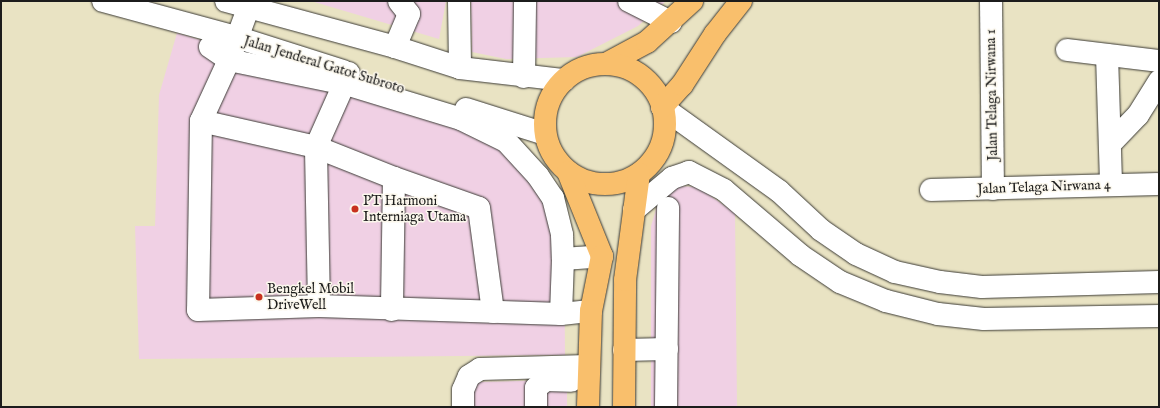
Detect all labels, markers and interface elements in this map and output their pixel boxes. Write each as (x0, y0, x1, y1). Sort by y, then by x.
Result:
street label: Jalan Telaga Nirwana 1 (982, 29, 1002, 161)
street label: Jalan Jenderal Gatot Subroto (242, 33, 406, 97)
street label: Jalan Telaga Nirwana 4 (977, 176, 1111, 198)
place label: PT Harmoni Interniaga Utama (363, 193, 466, 226)
marker: PT Harmoni Interniaga Utama (350, 204, 360, 214)
place label: Bengkel Mobil DriveWell (267, 281, 354, 314)
marker: Bengkel Mobil DriveWell (254, 292, 264, 302)

